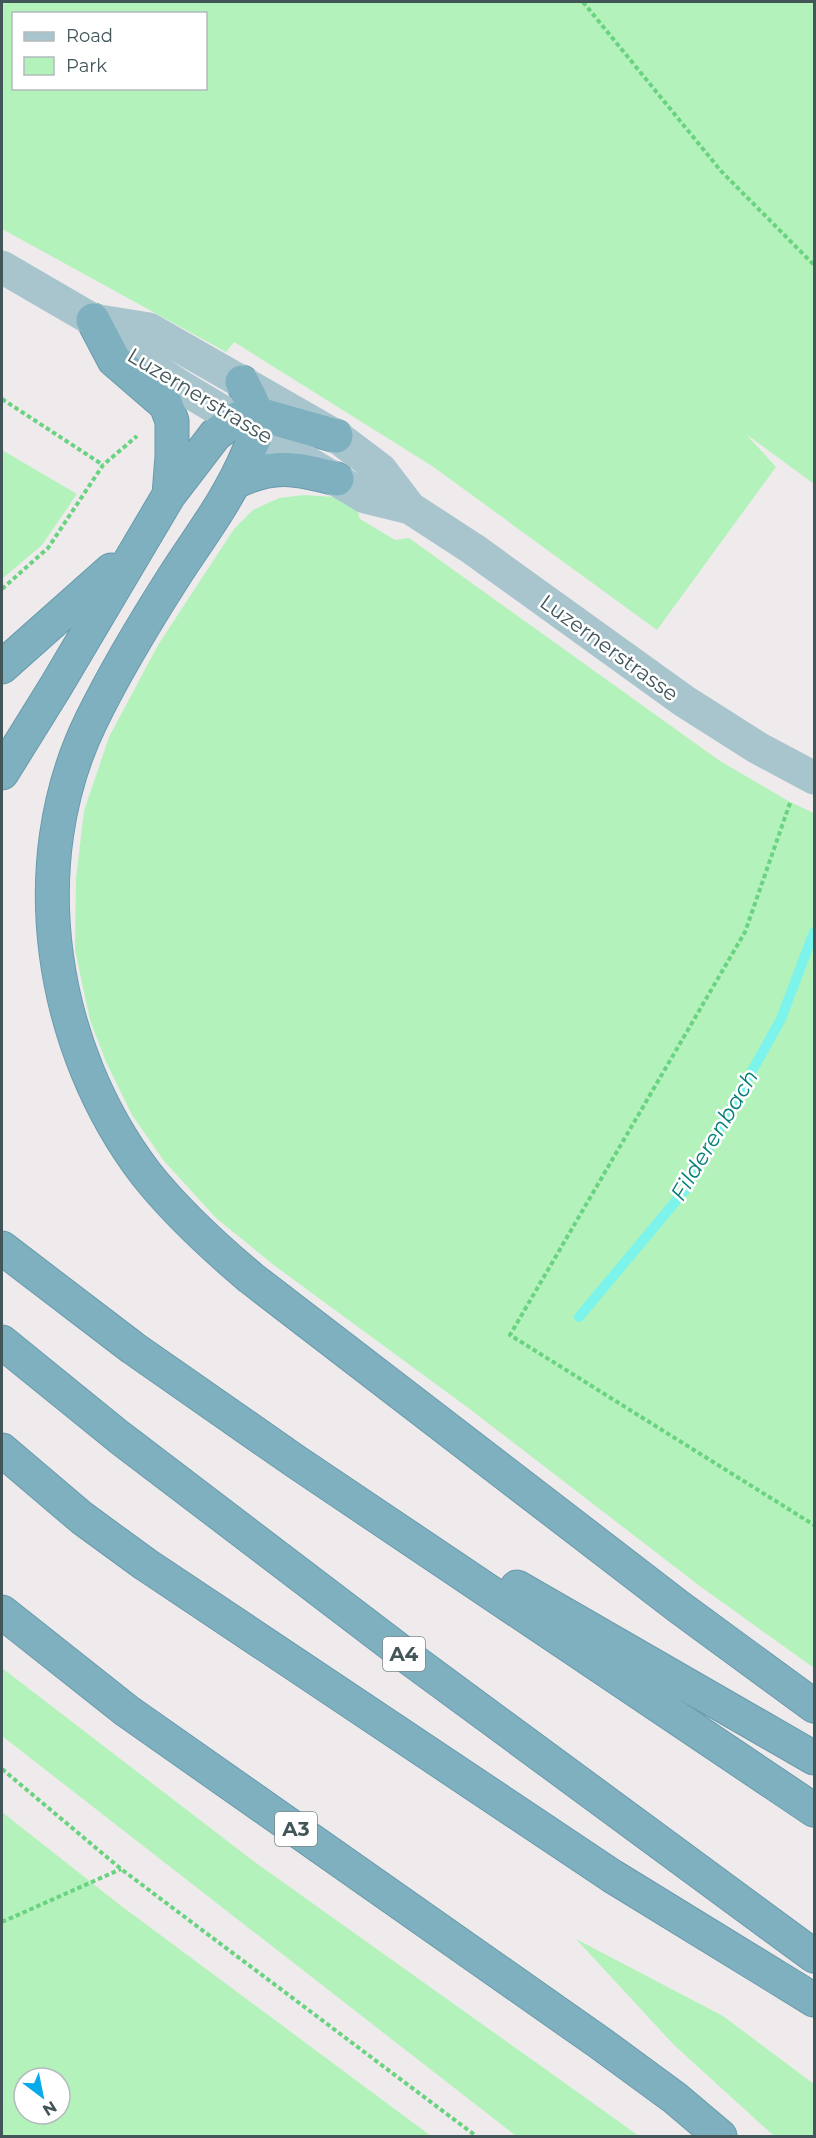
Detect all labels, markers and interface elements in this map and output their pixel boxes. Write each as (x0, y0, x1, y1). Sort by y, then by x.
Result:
legend (12, 12, 207, 90)
text: Road (66, 25, 113, 47)
text: Park (66, 55, 107, 77)
street label: Luzernerstrasse (123, 342, 277, 449)
street label: Luzernerstrasse (535, 589, 683, 706)
water label: Filderenbach (665, 1065, 764, 1205)
road number: A4 (383, 1637, 425, 1671)
road number: A3 (275, 1812, 317, 1846)
north arrow (12, 2066, 72, 2126)
text: N (39, 2097, 60, 2120)

